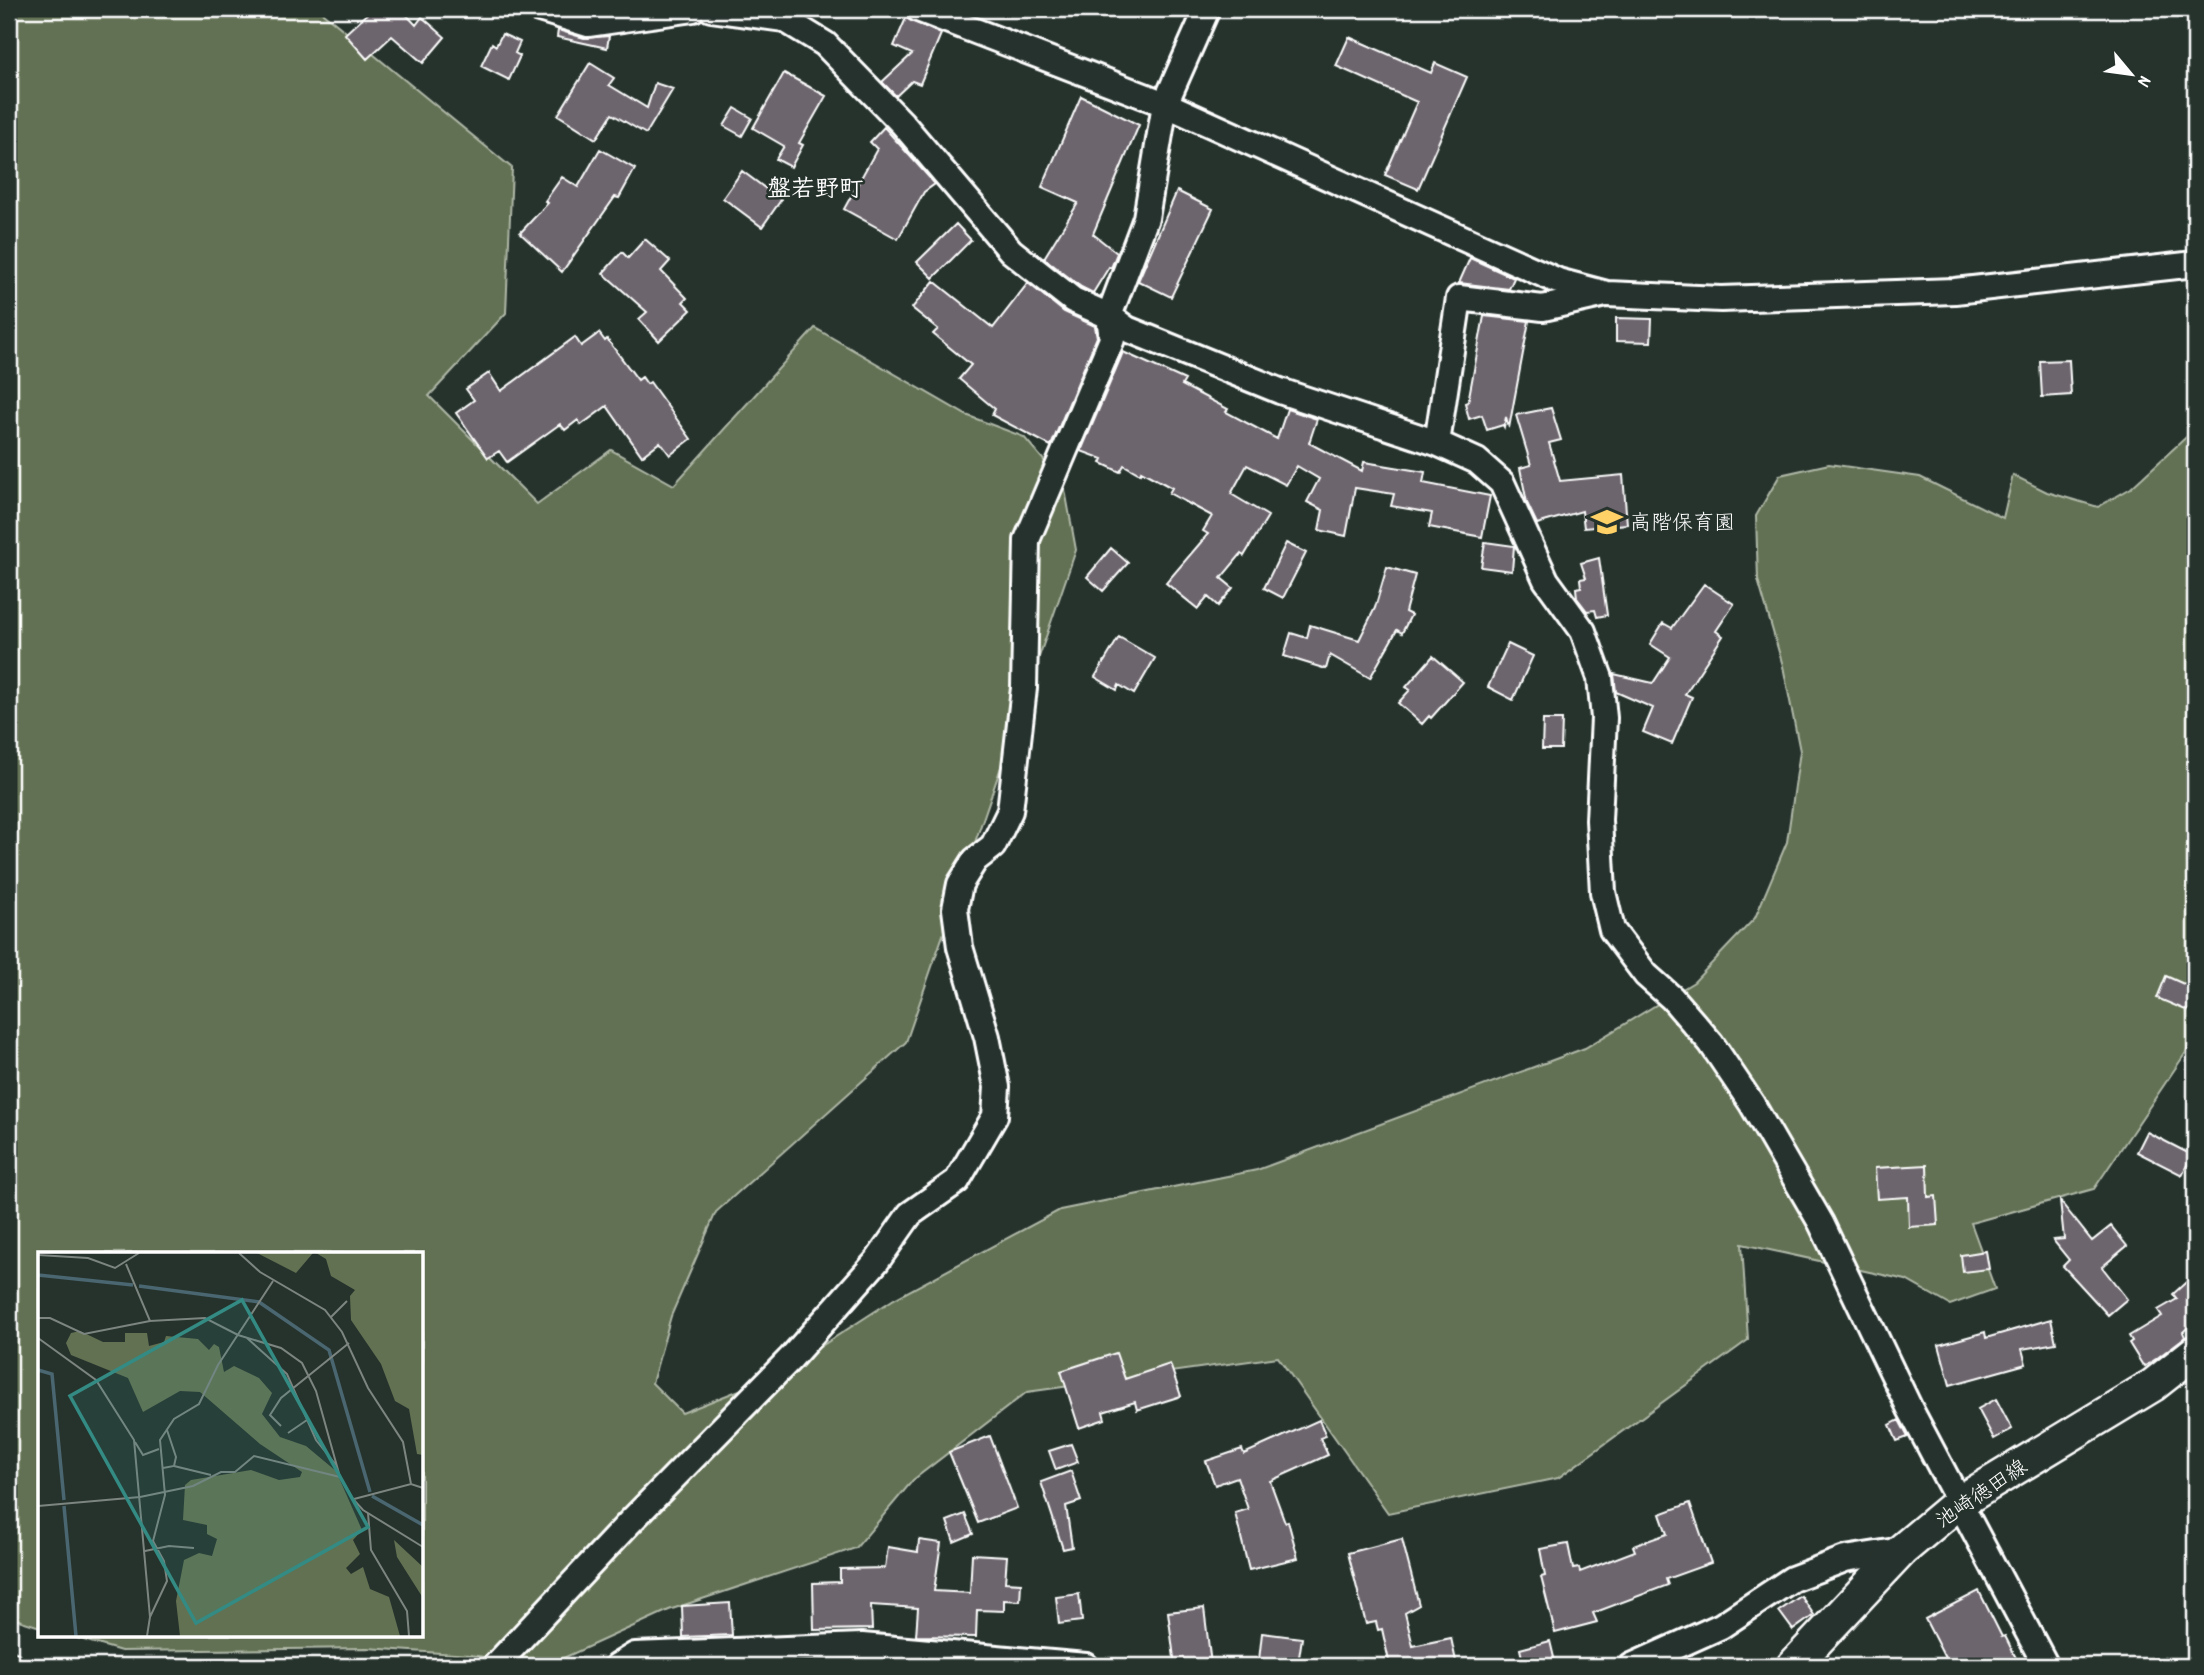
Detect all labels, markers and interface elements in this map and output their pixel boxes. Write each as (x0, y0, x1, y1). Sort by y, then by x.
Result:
north arrow (2096, 38, 2166, 108)
text: N (2129, 70, 2157, 91)
district label: 盤若野町 (767, 174, 863, 208)
school or university icon: 高階保育園 (1590, 505, 1624, 539)
place label: 高階保育園 (1630, 510, 1735, 540)
inset map (38, 1252, 424, 1636)
street label: 池崎徳田線 (1931, 1454, 2035, 1537)

